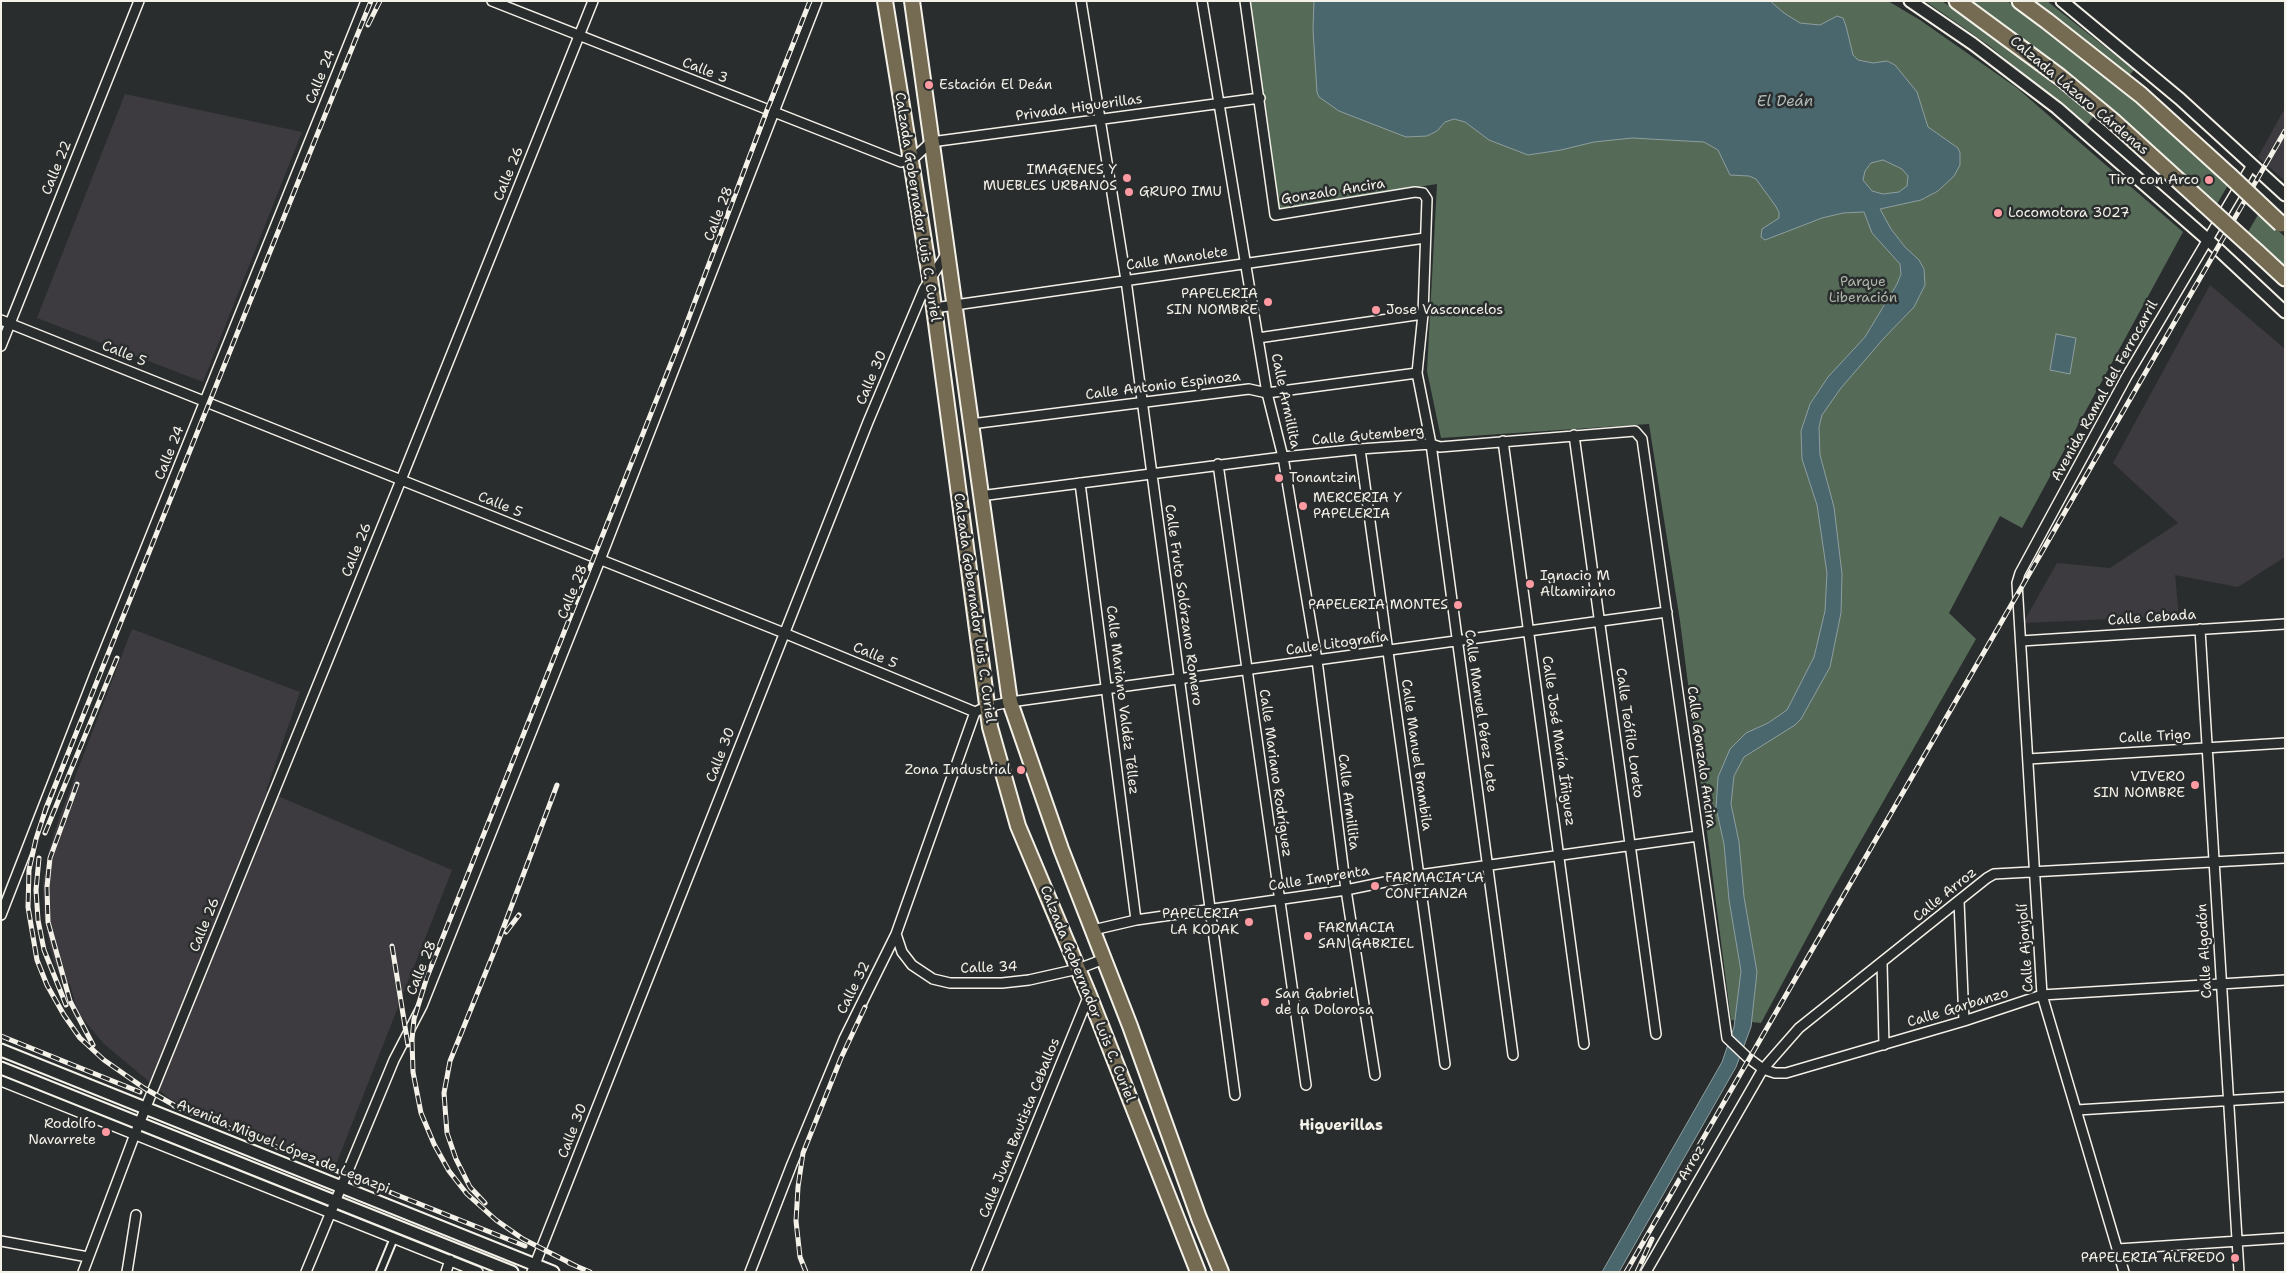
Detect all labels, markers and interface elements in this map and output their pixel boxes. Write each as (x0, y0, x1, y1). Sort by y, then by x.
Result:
street label: Calzada Lázaro Cárdenas (2006, 33, 2152, 159)
street label: Calle 24 (303, 48, 339, 106)
street label: Calle 3 (680, 55, 730, 87)
place label: Estación El Deán (939, 77, 1052, 93)
marker: Estación El Deán (923, 79, 935, 91)
street label: Calzada Gobernador Luis C. Curiel (891, 91, 943, 323)
street label: Privada Higuerillas (1014, 91, 1144, 125)
water label: El Deán (1757, 93, 1813, 111)
street label: Calle 22 (39, 138, 75, 198)
street label: Calle 26 (491, 144, 527, 204)
place label: IMAGENES Y MUEBLES URBANOS (983, 162, 1117, 194)
marker: IMAGENES Y MUEBLES URBANOS (1121, 172, 1133, 184)
place label: Tiro con Arco (2108, 172, 2199, 188)
marker: Tiro con Arco (2203, 174, 2215, 186)
street label: Gonzalo Ancira (1280, 176, 1386, 208)
street label: Calle 28 (701, 184, 737, 244)
place label: GRUPO IMU (1139, 184, 1222, 200)
marker: GRUPO IMU (1123, 186, 1135, 198)
place label: Locomotora 3027 (2008, 205, 2130, 221)
marker: Locomotora 3027 (1992, 207, 2004, 219)
street label: Calle Manolete (1125, 244, 1229, 274)
park label: Parque Liberación (1829, 274, 1897, 306)
place label: PAPELERIA SIN NOMBRE (1166, 286, 1258, 318)
marker: PAPELERIA SIN NOMBRE (1262, 296, 1274, 308)
street label: Avenida Ramal del Ferrocarril (2048, 298, 2162, 484)
place label: Jose Vasconcelos (1386, 302, 1503, 318)
marker: Jose Vasconcelos (1370, 304, 1382, 316)
street label: Calle 5 (99, 337, 149, 371)
street label: Calle 30 (853, 348, 891, 408)
street label: Calle Armillita (1267, 352, 1303, 450)
street label: Calle Antonio Espinoza (1084, 368, 1242, 404)
street label: Calle Gutemberg (1311, 423, 1425, 449)
street label: Calle 24 (152, 424, 188, 482)
place label: Tonantzin (1289, 470, 1356, 486)
marker: Tonantzin (1273, 472, 1285, 484)
street label: Calle 5 (475, 488, 525, 522)
place label: MERCERIA Y PAPELERIA (1313, 490, 1402, 522)
street label: Calzada Gobernador Luis C. Curiel (950, 492, 998, 724)
marker: MERCERIA Y PAPELERIA (1297, 500, 1309, 512)
street label: Calle Fruto Solórzano Romero (1161, 503, 1205, 707)
street label: Calle 26 (339, 520, 375, 580)
street label: Calle 28 (554, 562, 592, 622)
place label: Ignacio M Altamirano (1540, 568, 1616, 600)
marker: Ignacio M Altamirano (1524, 578, 1536, 590)
place label: PAPELERIA MONTES (1308, 597, 1448, 613)
marker: PAPELERIA MONTES (1452, 599, 1464, 611)
street label: Calle Mariano Valdéz Téllez (1102, 605, 1142, 795)
street label: Calle Cebada (2107, 607, 2197, 629)
street label: Calle Litografía (1285, 628, 1389, 660)
street label: Calle Manuel Pérez Lete (1460, 629, 1500, 793)
street label: Calle 5 (850, 639, 900, 673)
street label: Calle José María Íñiguez (1538, 655, 1578, 827)
street label: Calle Teófilo Loreto (1612, 667, 1646, 799)
street label: Calle Manuel Brambila (1397, 678, 1435, 832)
street label: Calle Gonzalo Ancira (1683, 685, 1719, 829)
street label: Calle Mariano Rodríguez (1255, 688, 1295, 858)
street label: Calle 30 (703, 725, 739, 785)
street label: Calle Trigo (2118, 727, 2192, 747)
street label: Calle Armillita (1334, 753, 1362, 851)
place label: Zona Industrial (905, 762, 1011, 778)
marker: Zona Industrial (1015, 764, 1027, 776)
place label: VIVERO SIN NOMBRE (2093, 769, 2185, 802)
marker: VIVERO SIN NOMBRE (2189, 779, 2201, 791)
street label: Calle Imprenta (1267, 863, 1371, 895)
street label: Calle Arroz (1910, 864, 1980, 926)
place label: FARMACIA LA CONFIANZA (1385, 870, 1484, 902)
marker: FARMACIA LA CONFIANZA (1369, 880, 1381, 892)
street label: Calzada Gobernador Luis C. Curiel (1036, 883, 1138, 1105)
street label: Calle 26 (187, 895, 223, 955)
street label: Calle Ajonjolí (2015, 903, 2037, 993)
street label: Calle Algodón (2194, 903, 2216, 999)
place label: PAPELERIA LA KODAK (1162, 906, 1239, 939)
marker: PAPELERIA LA KODAK (1243, 916, 1255, 928)
place label: FARMACIA SAN GABRIEL (1318, 920, 1414, 952)
marker: FARMACIA SAN GABRIEL (1302, 930, 1314, 942)
street label: Calle 28 (403, 938, 441, 998)
street label: Calle 32 (834, 959, 874, 1017)
street label: Calle 34 (960, 959, 1018, 977)
street label: Calle Garbanzo (1905, 985, 2011, 1031)
place label: San Gabriel de la Dolorosa (1275, 986, 1374, 1019)
marker: San Gabriel de la Dolorosa (1259, 996, 1271, 1008)
street label: Calle Juan Bautista Ceballos (976, 1036, 1064, 1220)
street label: Avenida Miguel López de Legazpi (174, 1096, 392, 1198)
street label: Calle 30 (555, 1101, 591, 1161)
place label: Rodolfo Navarrete (28, 1116, 96, 1148)
district label: Higuerillas (1299, 1117, 1383, 1135)
marker: Rodolfo Navarrete (100, 1126, 112, 1138)
street label: Arroz (1675, 1142, 1709, 1184)
place label: PAPELERIA ALFREDO (2081, 1250, 2225, 1266)
marker: PAPELERIA ALFREDO (2229, 1252, 2241, 1264)

